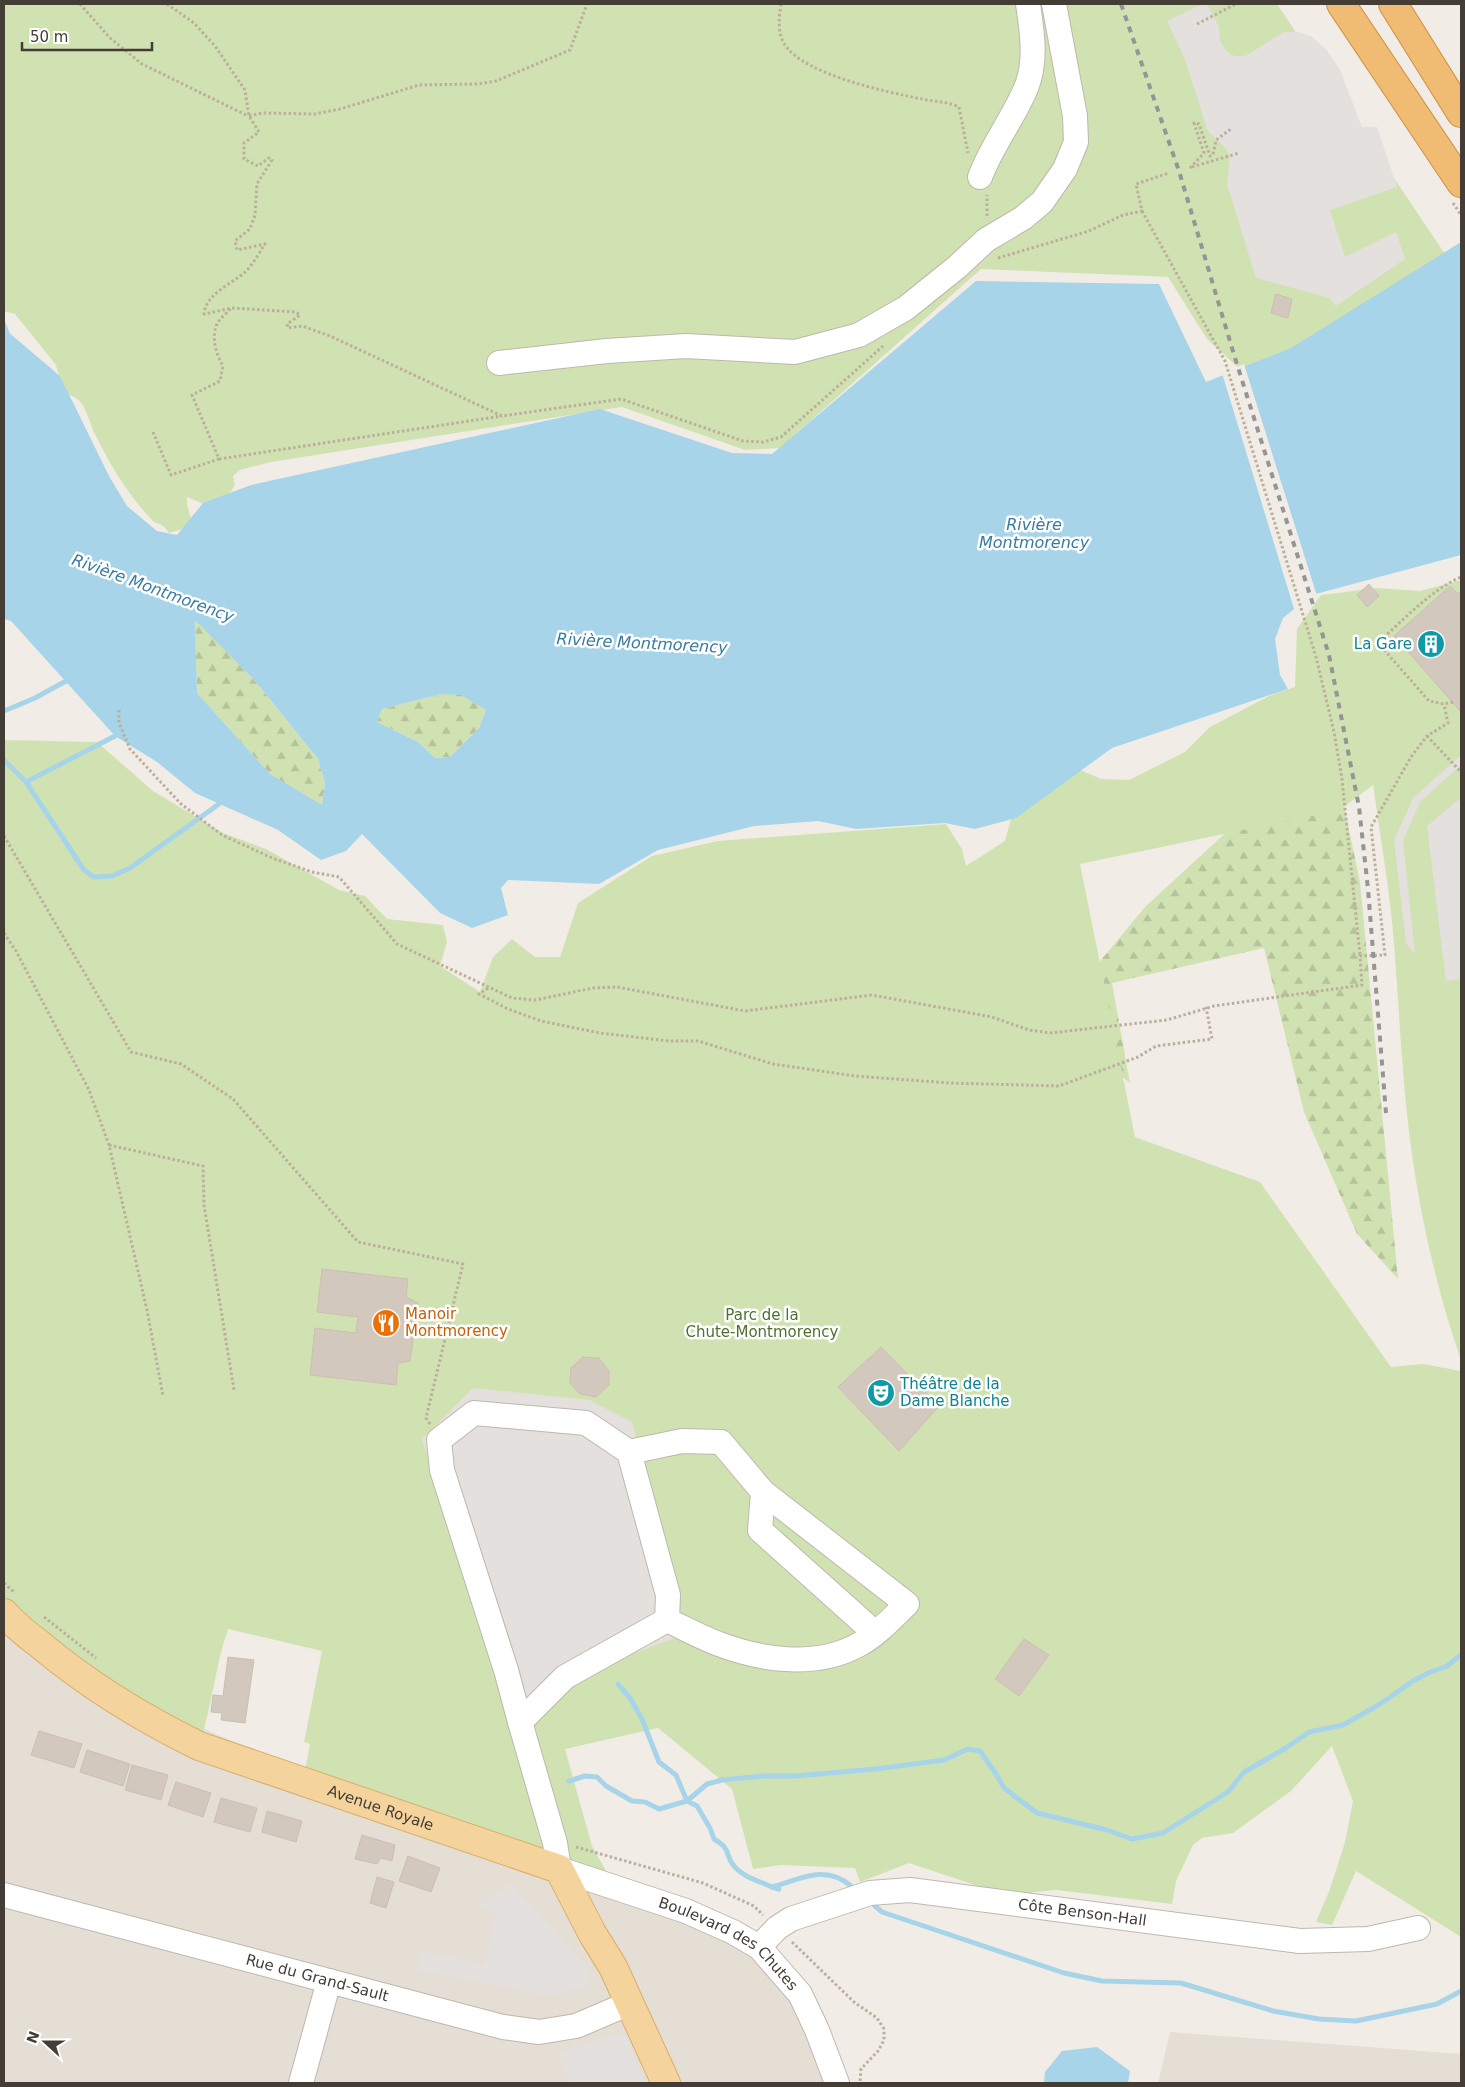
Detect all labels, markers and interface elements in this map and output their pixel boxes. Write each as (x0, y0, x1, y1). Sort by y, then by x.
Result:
scale bar (22, 20, 152, 52)
text: 50 m (30, 28, 68, 46)
water label: Rivière Montmorency (979, 515, 1090, 552)
water label: Rivière Montmorency (69, 550, 237, 626)
water label: Rivière Montmorency (556, 629, 728, 657)
building icon: La Gare (1416, 629, 1446, 659)
place label: La Gare (1354, 635, 1412, 653)
place label: Manoir Montmorency (405, 1305, 508, 1340)
park label: Parc de la Chute-Montmorency (685, 1306, 839, 1341)
restaurant icon: Manoir Montmorency (371, 1308, 401, 1338)
place label: Théâtre de la Dame Blanche (899, 1375, 1010, 1410)
theatre icon: Théâtre de la Dame Blanche (866, 1378, 896, 1408)
street label: Avenue Royale (325, 1782, 436, 1835)
street label: Boulevard des Chutes (656, 1894, 802, 1994)
street label: Côte Benson-Hall (1017, 1895, 1148, 1930)
street label: Rue du Grand-Sault (244, 1950, 391, 2005)
north arrow (20, 2017, 70, 2067)
text: N (23, 2029, 42, 2046)

